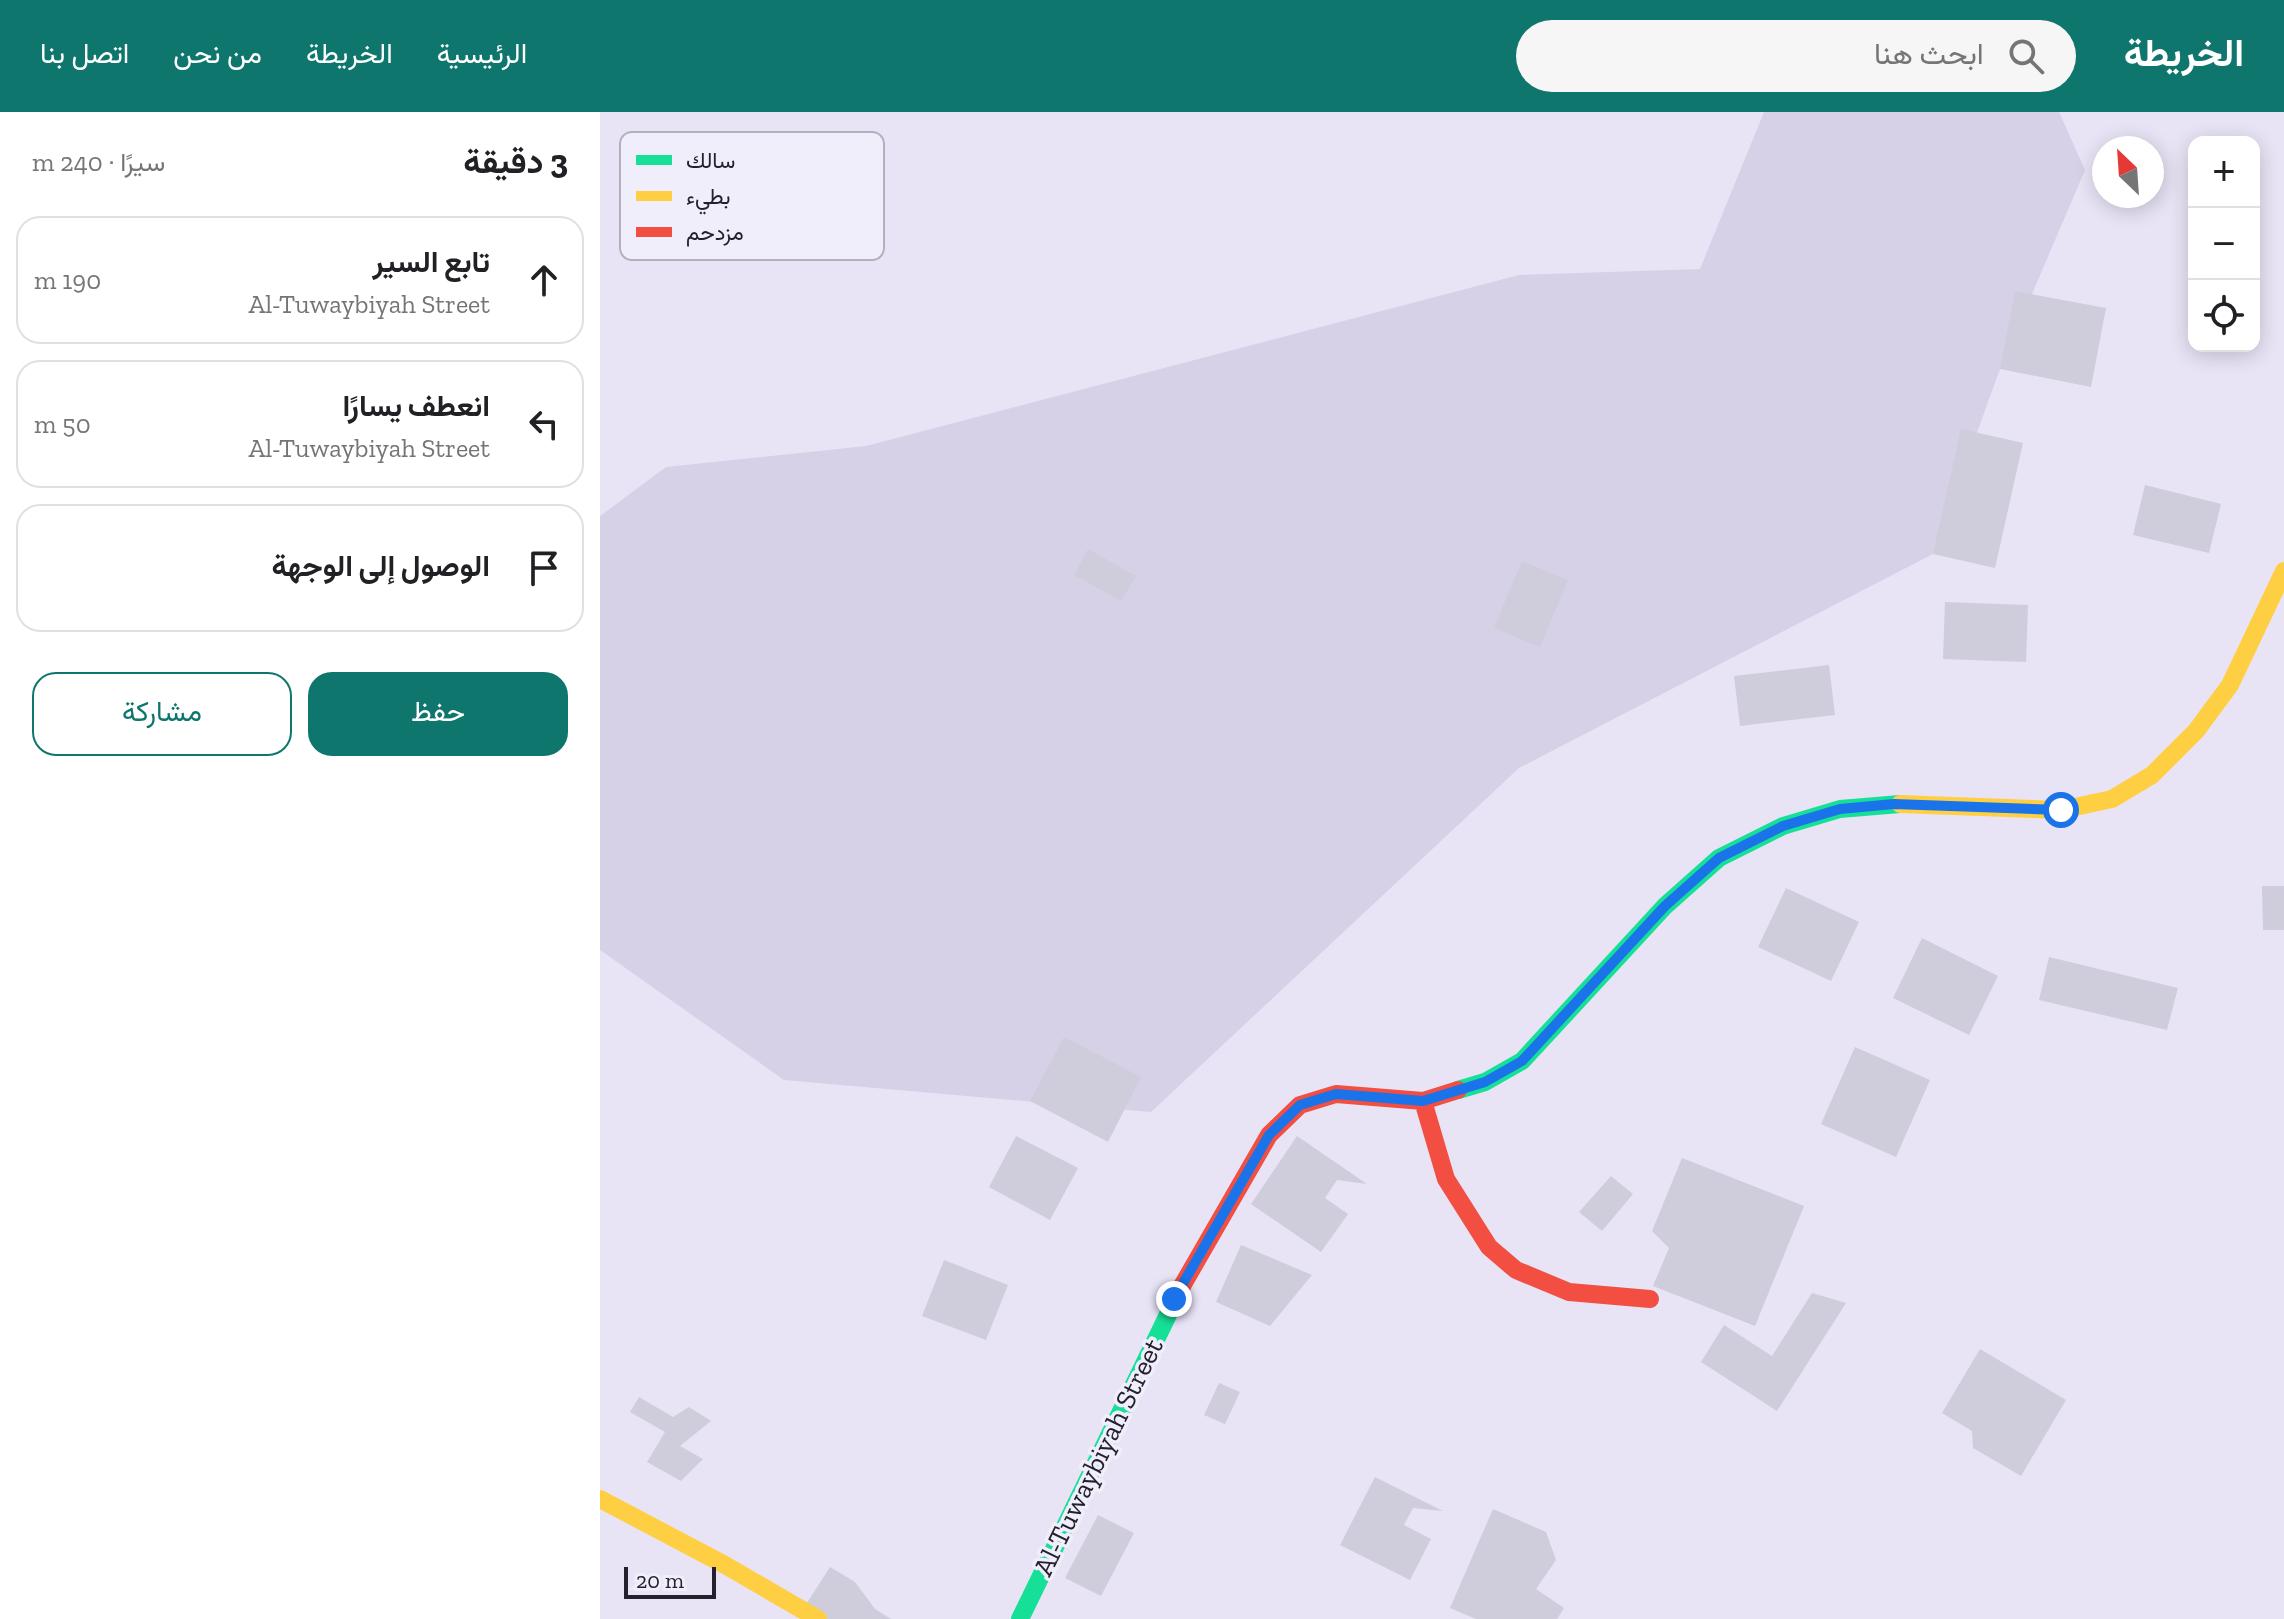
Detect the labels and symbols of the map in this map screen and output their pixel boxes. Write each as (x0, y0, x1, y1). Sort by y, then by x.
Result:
legend (620, 132, 884, 260)
north arrow (2092, 136, 2164, 208)
text: سالك (686, 147, 735, 174)
text: بطيء (686, 183, 731, 215)
text: مزدحم (686, 219, 744, 247)
route start (2043, 792, 2079, 828)
route end (1156, 1281, 1192, 1317)
street label: Al-Tuwaybiyah Street (1026, 1332, 1170, 1581)
scale bar (624, 1563, 716, 1599)

